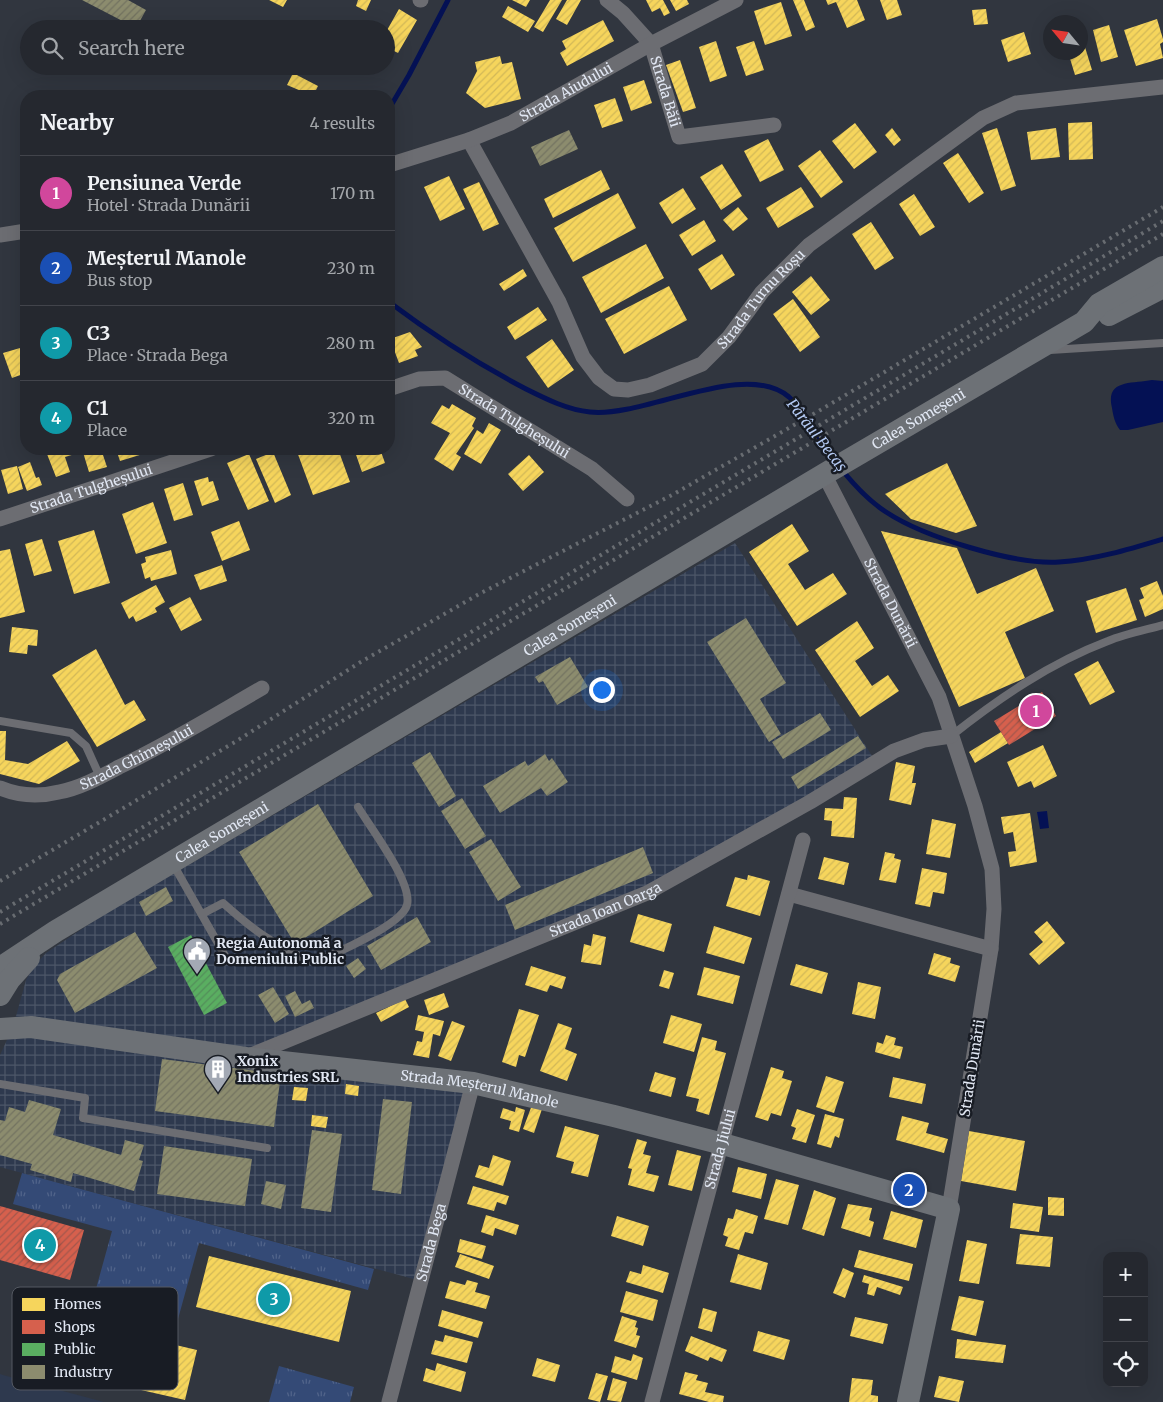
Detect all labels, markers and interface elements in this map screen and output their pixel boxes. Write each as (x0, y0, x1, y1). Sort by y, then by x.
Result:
north arrow (1043, 15, 1088, 60)
search box (20, 20, 395, 75)
icon: search (38, 34, 66, 62)
text: Search here (78, 36, 185, 60)
street label: Strada Băii (646, 54, 685, 130)
street label: Strada Aiudului (516, 58, 616, 126)
text: Nearby (40, 109, 114, 136)
text: 4 results (309, 113, 375, 133)
text: Pensiunea Verde (87, 171, 241, 195)
text: 1 (52, 183, 60, 203)
text: 170 m (330, 183, 375, 203)
text: Hotel · Strada Dunării (87, 195, 250, 215)
street label: Strada Turnu Roșu (713, 245, 809, 353)
text: Meșterul Manole (87, 246, 246, 270)
text: 2 (51, 258, 61, 278)
text: 230 m (327, 258, 375, 278)
text: Bus stop (87, 270, 152, 290)
text: C3 (87, 321, 110, 345)
text: 3 (51, 333, 61, 353)
text: 280 m (326, 333, 375, 353)
text: Place · Strada Bega (87, 345, 228, 365)
street label: Strada Tulgheșului (455, 380, 574, 462)
street label: Calea Someșeni (868, 384, 969, 453)
water label: Pârâul Becaș (782, 395, 851, 476)
text: C1 (87, 396, 108, 420)
text: 4 (51, 408, 61, 428)
text: 320 m (327, 408, 375, 428)
text: Place (87, 420, 127, 440)
street label: Strada Tulgheșului (28, 460, 155, 517)
street label: Strada Dunării (860, 555, 921, 651)
street label: Calea Someșeni (520, 591, 620, 660)
your location (589, 677, 615, 703)
pin: 1 (1020, 692, 1052, 730)
street label: Strada Ghimeșului (77, 721, 197, 794)
street label: Calea Someșeni (172, 798, 272, 867)
street label: Strada Ioan Oarga (546, 878, 665, 941)
place label: Regia Autonomă a Domeniului Public (216, 934, 344, 968)
public building icon: Regia Autonomă a Domeniului Public (182, 936, 212, 975)
street label: Strada Dunării (955, 1018, 989, 1118)
place label: Xonix Industries SRL (237, 1052, 339, 1086)
building icon: Xonix Industries SRL (203, 1054, 233, 1093)
street label: Strada Meșterul Manole (399, 1066, 560, 1112)
street label: Strada Jiului (701, 1106, 739, 1191)
pin: 2 (893, 1171, 925, 1209)
street label: Strada Bega (412, 1201, 450, 1283)
pin: 4 (24, 1226, 56, 1264)
map controls (1103, 1252, 1148, 1387)
button: + (1103, 1252, 1148, 1297)
pin: 3 (258, 1280, 290, 1318)
legend (12, 1287, 178, 1390)
text: Homes (54, 1295, 101, 1313)
button: − (1103, 1297, 1148, 1342)
text: Shops (54, 1318, 95, 1336)
text: Public (54, 1340, 96, 1358)
button: locate (1103, 1342, 1148, 1387)
text: Industry (54, 1363, 113, 1381)

